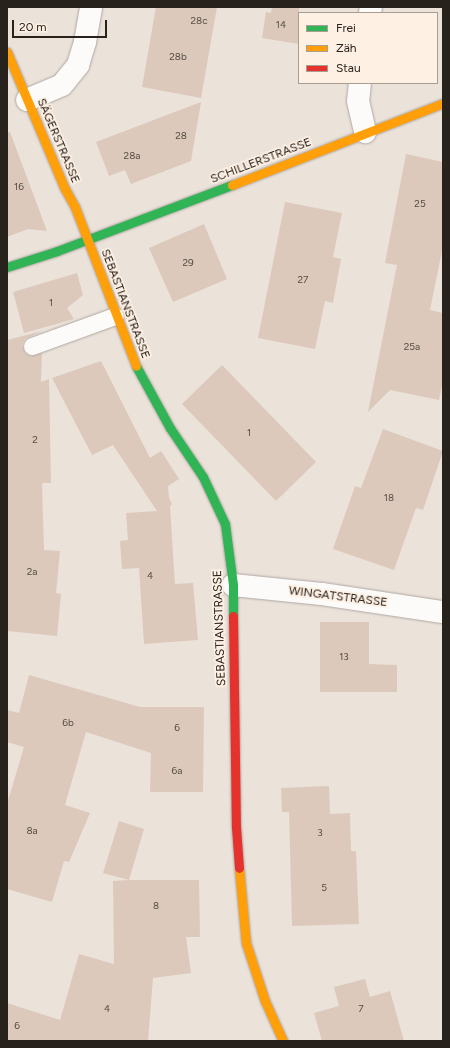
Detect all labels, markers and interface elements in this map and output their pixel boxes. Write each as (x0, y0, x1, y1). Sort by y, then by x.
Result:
scale bar (14, 12, 109, 38)
legend (298, 12, 438, 84)
house number: 28c (190, 15, 208, 27)
house number: 14 (276, 19, 286, 31)
text: 20 m (19, 20, 47, 34)
text: Frei (336, 21, 356, 35)
text: Zäh (336, 41, 357, 55)
house number: 28b (169, 51, 187, 63)
text: Stau (336, 61, 361, 75)
street label: SÄGERSTRASSE (34, 96, 82, 186)
house number: 28 (175, 130, 187, 142)
street label: SCHILLERSTRASSE (209, 135, 313, 187)
house number: 28a (124, 150, 140, 162)
house number: 16 (14, 181, 24, 193)
house number: 25 (414, 198, 426, 210)
street label: SEBASTIANSTRASSE (97, 247, 153, 361)
house number: 29 (182, 257, 194, 269)
house number: 27 (298, 274, 308, 286)
house number: 1 (49, 297, 53, 309)
house number: 25a (404, 341, 420, 353)
house number: 1 (247, 427, 251, 439)
house number: 2 (32, 434, 38, 446)
house number: 18 (384, 492, 394, 504)
house number: 2a (27, 566, 37, 578)
house number: 4 (147, 570, 153, 582)
street label: SEBASTIANSTRASSE (211, 570, 229, 686)
street label: WINGATSTRASSE (288, 584, 388, 610)
house number: 13 (339, 651, 349, 663)
house number: 6b (62, 717, 74, 729)
house number: 6 (174, 722, 180, 734)
house number: 6a (172, 765, 182, 777)
house number: 8a (26, 825, 38, 837)
house number: 3 (317, 827, 323, 839)
house number: 5 (321, 882, 327, 894)
house number: 8 (153, 900, 159, 912)
house number: 4 (104, 1003, 110, 1015)
house number: 7 (358, 1003, 364, 1015)
house number: 6 (14, 1020, 20, 1032)

